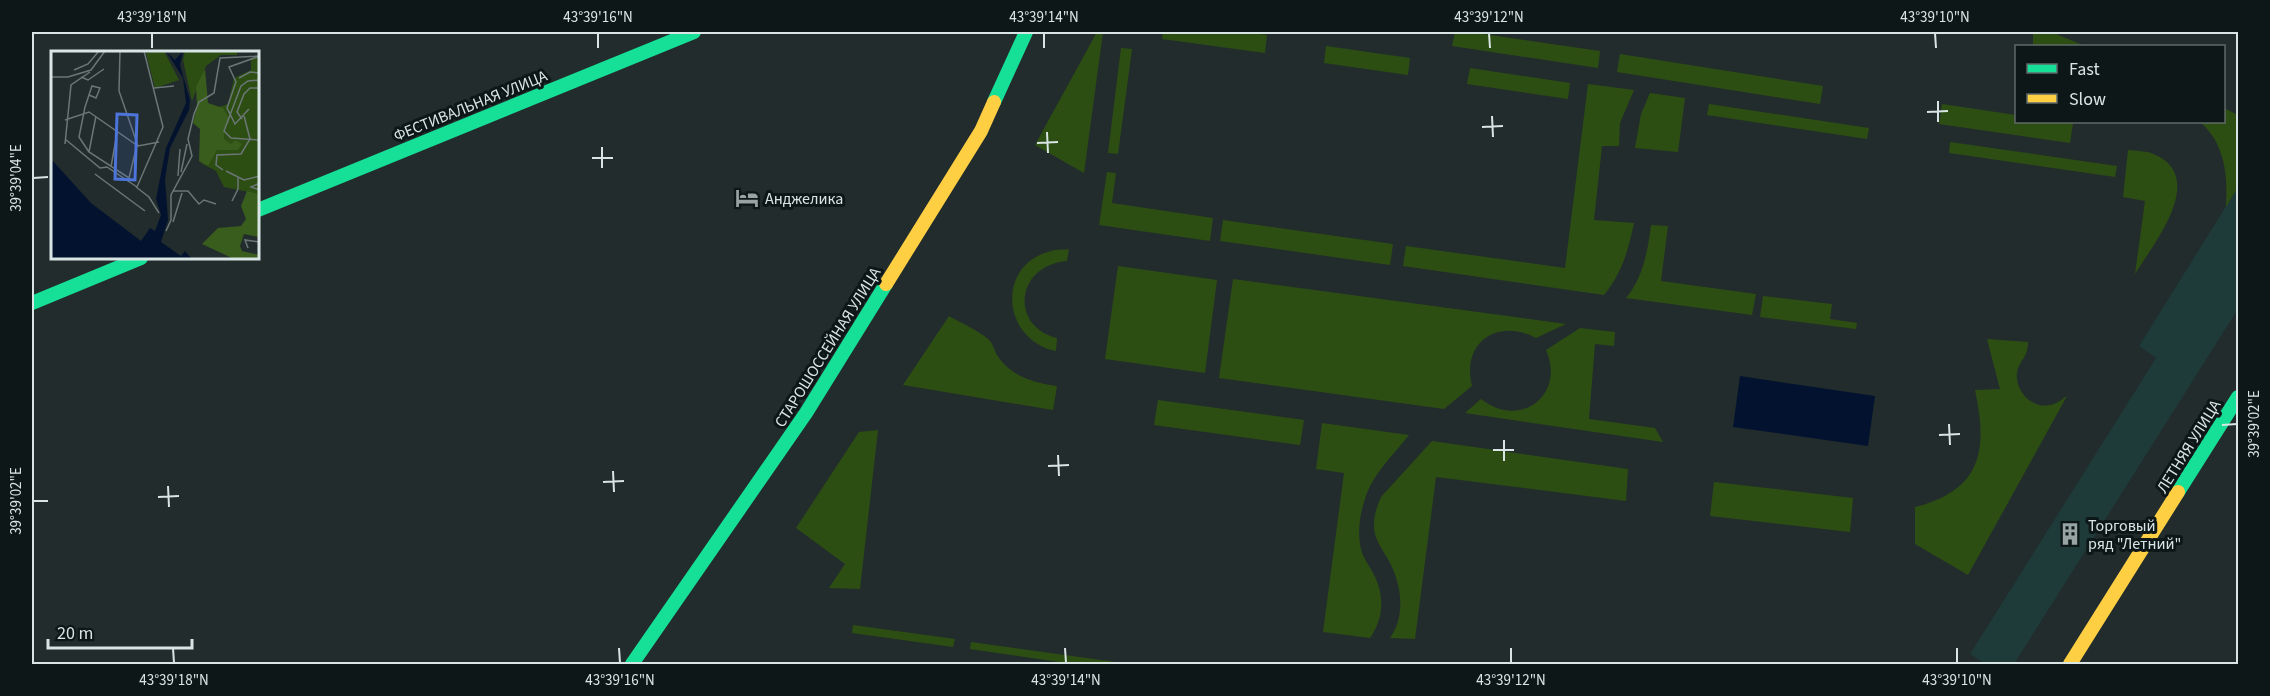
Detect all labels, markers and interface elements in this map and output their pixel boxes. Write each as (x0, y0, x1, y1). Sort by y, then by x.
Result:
text: 43°39'18"N (117, 7, 187, 28)
text: 43°39'16"N (563, 7, 633, 28)
text: 43°39'14"N (1009, 7, 1079, 28)
text: 43°39'12"N (1454, 7, 1524, 28)
text: 43°39'10"N (1900, 7, 1970, 28)
legend (2015, 45, 2225, 123)
inset map (51, 51, 260, 260)
text: Fast (2069, 57, 2100, 82)
street label: ФЕСТИВАЛЬНАЯ УЛИЦА (390, 65, 551, 147)
text: Slow (2069, 87, 2106, 112)
text: 39°39'04"E (6, 144, 27, 212)
hotel icon: Анджелика (734, 185, 760, 211)
place label: Анджелика (765, 188, 843, 210)
street label: СТАРОШОССЕЙНАЯ УЛИЦА (769, 263, 886, 432)
text: 39°39'02"E (2244, 390, 2265, 458)
street label: ЛЕТНЯЯ УЛИЦА (2151, 395, 2226, 497)
text: 39°39'02"E (6, 467, 27, 535)
place label: Торговый ряд "Летний" (2088, 515, 2181, 555)
building icon: Торговый ряд "Летний" (2057, 521, 2083, 547)
scale bar (48, 612, 192, 650)
text: 20 m (57, 621, 93, 646)
text: 43°39'18"N (139, 670, 209, 691)
text: 43°39'16"N (585, 670, 655, 691)
text: 43°39'14"N (1031, 670, 1101, 691)
text: 43°39'12"N (1476, 670, 1546, 691)
text: 43°39'10"N (1922, 670, 1992, 691)

